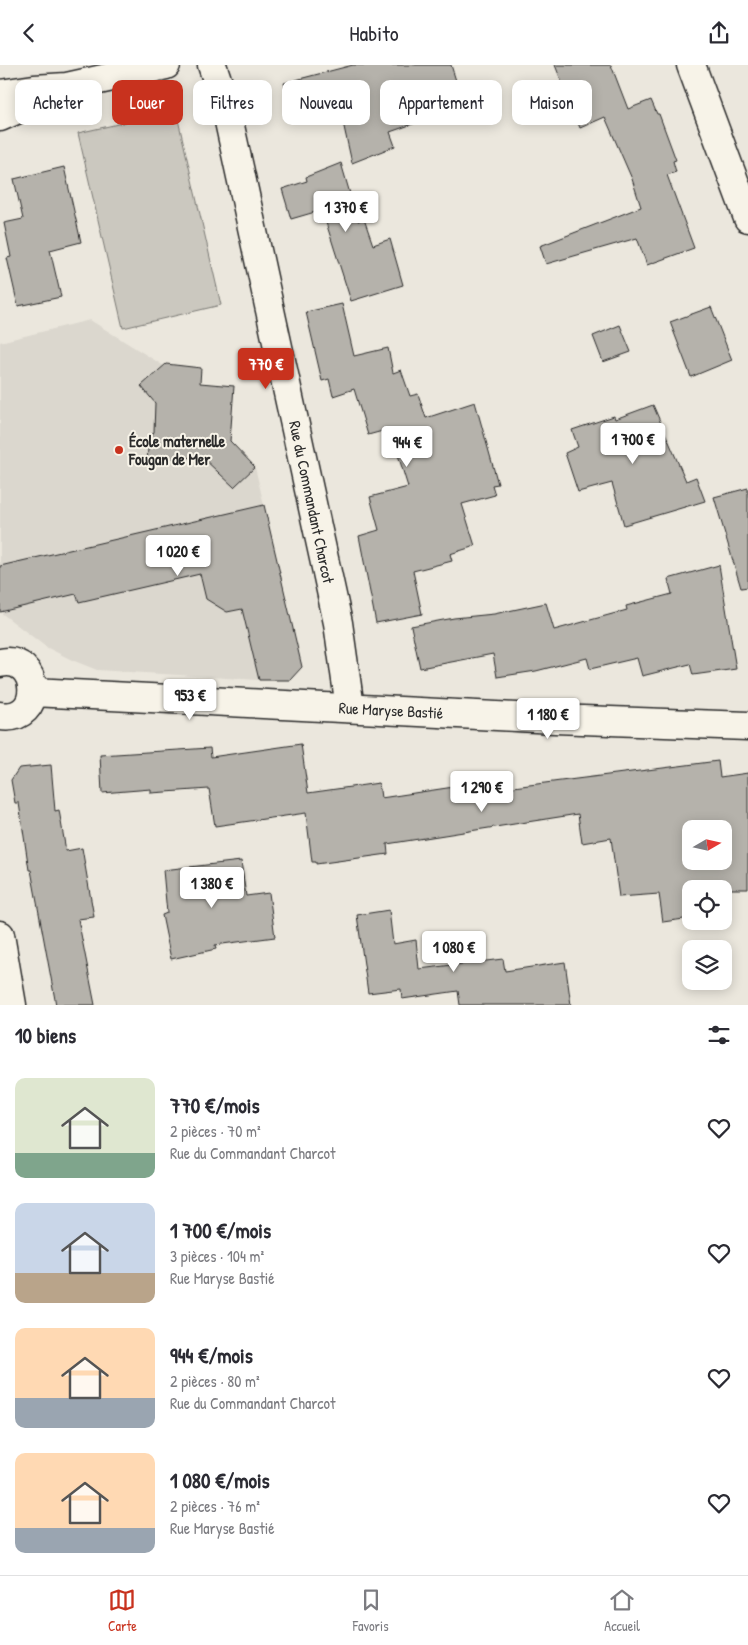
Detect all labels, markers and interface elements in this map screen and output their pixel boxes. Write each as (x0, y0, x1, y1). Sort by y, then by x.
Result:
text: Habito (349, 18, 399, 48)
icon: back (15, 19, 43, 47)
icon: share (705, 19, 733, 47)
chip: Acheter (15, 80, 102, 125)
chip: Louer (112, 80, 183, 125)
chip: Filtres (193, 80, 272, 125)
chip: Nouveau (282, 80, 370, 125)
chip: Appartement (380, 80, 502, 125)
chip: Maison (512, 80, 592, 125)
pin: 1 370 € (300, 191, 392, 233)
text: 1 370 € (324, 196, 368, 218)
pin: 770 € (231, 347, 301, 390)
text: 770 € (249, 353, 283, 375)
street label: Rue du Commandant Charcot (284, 419, 340, 586)
pin: 1 700 € (587, 423, 679, 465)
pin: 944 € (372, 425, 442, 468)
text: 1 700 € (611, 428, 655, 450)
place label: École maternelle Fougan de Mer (128, 430, 226, 471)
text: 944 € (392, 431, 422, 453)
marker: École maternelle Fougan de Mer (113, 444, 125, 456)
pin: 1 020 € (132, 535, 224, 577)
text: 1 020 € (157, 540, 199, 562)
pin: 953 € (155, 679, 225, 721)
text: 953 € (174, 684, 206, 706)
street label: Rue Maryse Bastié (338, 696, 444, 724)
pin: 1 180 € (502, 697, 594, 740)
text: 1 180 € (528, 703, 568, 725)
pin: 1 290 € (436, 771, 528, 813)
text: 1 290 € (461, 776, 503, 798)
north arrow (682, 820, 732, 870)
map controls (682, 820, 732, 990)
pin: 1 380 € (166, 867, 258, 909)
text: 1 380 € (191, 872, 233, 894)
button: locate (682, 880, 732, 930)
pin: 1 080 € (408, 931, 500, 973)
text: 1 080 € (433, 936, 475, 958)
button: layers (682, 940, 732, 990)
text: 10 biens (15, 1021, 76, 1050)
icon: filters (705, 1021, 733, 1049)
text: 770 €/mois (170, 1091, 260, 1120)
icon: home (55, 1098, 115, 1158)
icon: heart (705, 1114, 733, 1142)
text: 2 pièces · 70 m² (170, 1120, 261, 1142)
text: Rue du Commandant Charcot (170, 1142, 336, 1164)
text: 1 700 €/mois (170, 1216, 271, 1245)
icon: home (55, 1223, 115, 1283)
icon: heart (705, 1239, 733, 1267)
text: 3 pièces · 104 m² (170, 1245, 264, 1267)
text: Rue Maryse Bastié (170, 1267, 275, 1289)
text: 944 €/mois (170, 1341, 253, 1370)
icon: home (55, 1348, 115, 1408)
icon: heart (705, 1364, 733, 1392)
text: 2 pièces · 80 m² (170, 1370, 260, 1392)
text: Rue du Commandant Charcot (170, 1392, 336, 1414)
text: 1 080 €/mois (170, 1466, 270, 1495)
icon: home (55, 1473, 115, 1533)
icon: heart (705, 1489, 733, 1517)
text: 2 pièces · 76 m² (170, 1495, 260, 1517)
text: Rue Maryse Bastié (170, 1517, 275, 1539)
tab: Carte (108, 1586, 137, 1635)
tab: Favoris (353, 1586, 389, 1635)
tab: Accueil (604, 1586, 640, 1635)

